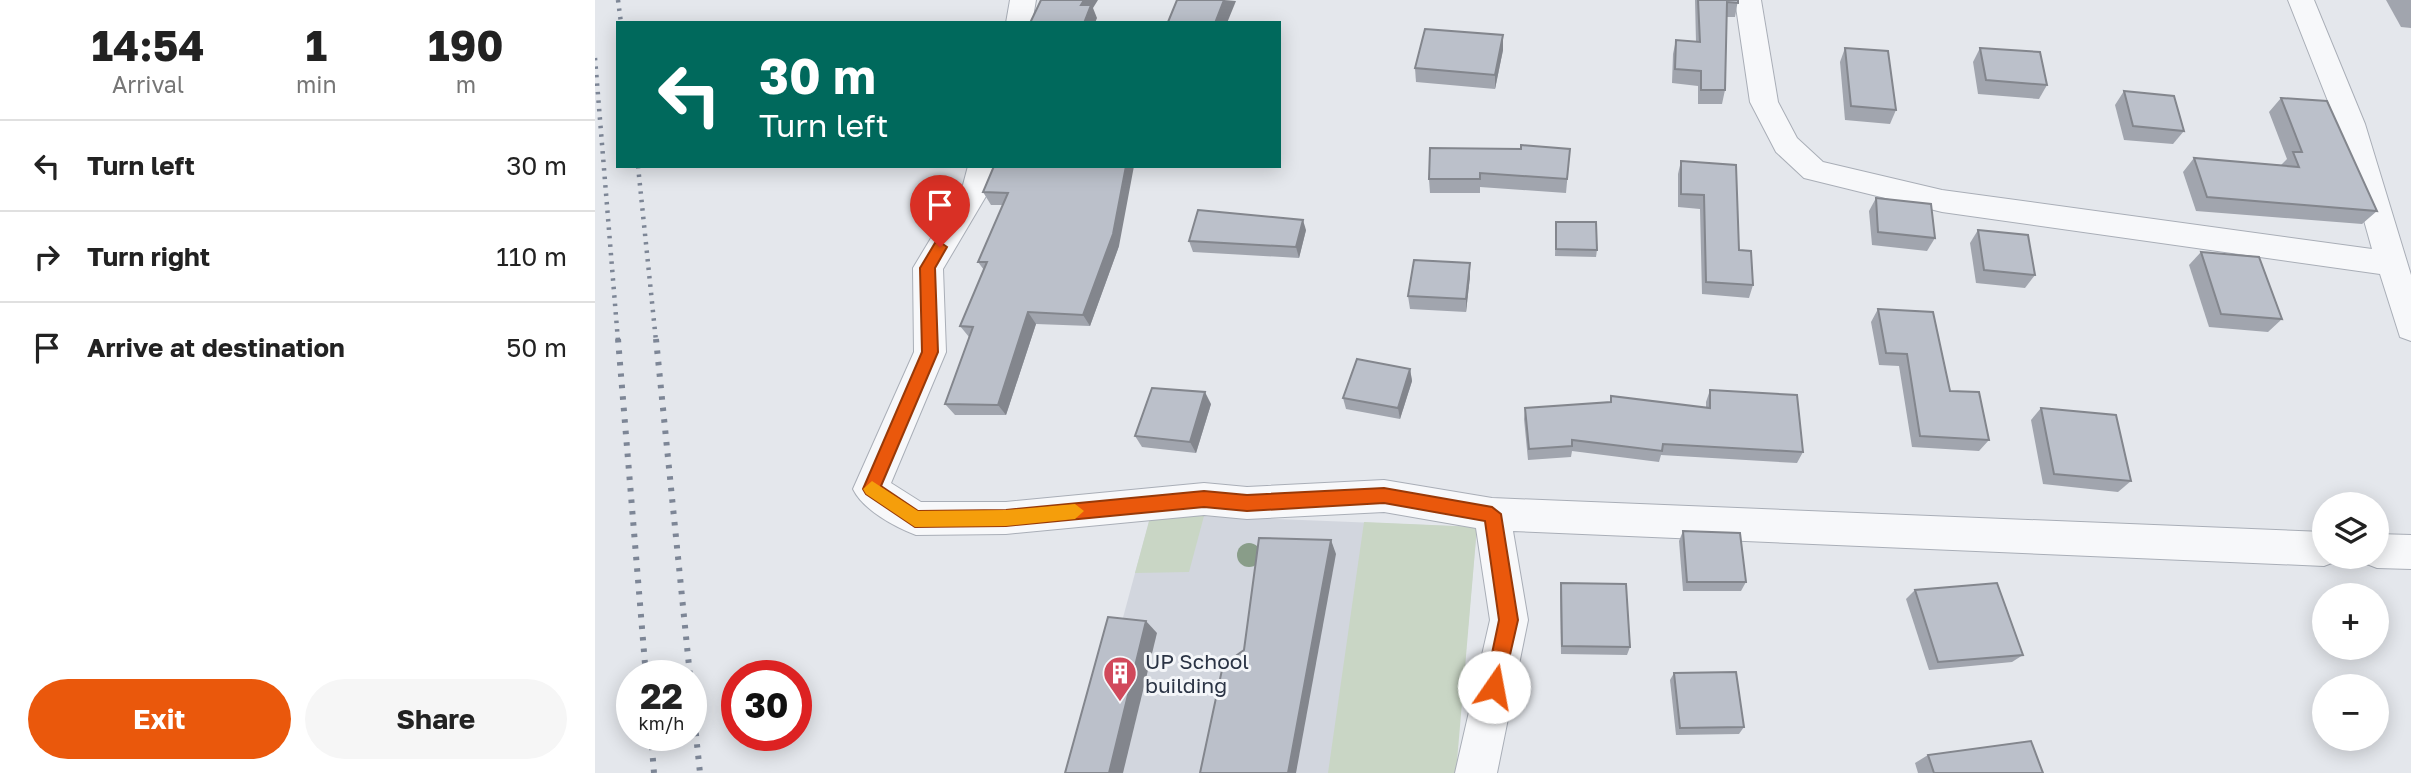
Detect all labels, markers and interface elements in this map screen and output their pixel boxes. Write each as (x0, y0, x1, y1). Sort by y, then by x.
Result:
text: 14:54 (91, 20, 205, 70)
text: 1 (305, 20, 327, 70)
text: 190 (428, 20, 504, 70)
text: 30 m (759, 46, 876, 105)
icon: left (644, 49, 735, 140)
text: Arrival (112, 70, 184, 98)
text: min (296, 70, 337, 98)
text: m (456, 70, 476, 98)
text: Turn left (759, 106, 888, 144)
icon: left (28, 147, 66, 185)
text: Turn left (87, 150, 195, 181)
text: 30 m (506, 150, 567, 181)
pin (910, 175, 970, 247)
icon: arrive (921, 186, 959, 224)
icon: right (28, 238, 66, 276)
text: Turn right (87, 241, 210, 272)
text: 110 m (496, 241, 567, 272)
icon: arrive (28, 329, 66, 367)
text: Arrive at destination (87, 332, 345, 363)
text: 50 m (506, 332, 567, 363)
map controls (2312, 492, 2389, 751)
button: layers (2312, 492, 2389, 569)
button: + (2312, 583, 2389, 660)
place label: UP School building (1145, 648, 1249, 698)
position arrow (1457, 650, 1531, 724)
building icon: UP School building (1101, 654, 1139, 703)
speed limit sign: 30 (721, 660, 812, 751)
button: − (2312, 674, 2389, 751)
text: 22 (640, 675, 683, 717)
button: Exit (28, 679, 291, 759)
button: Share (305, 679, 567, 759)
text: km/h (639, 712, 684, 734)

